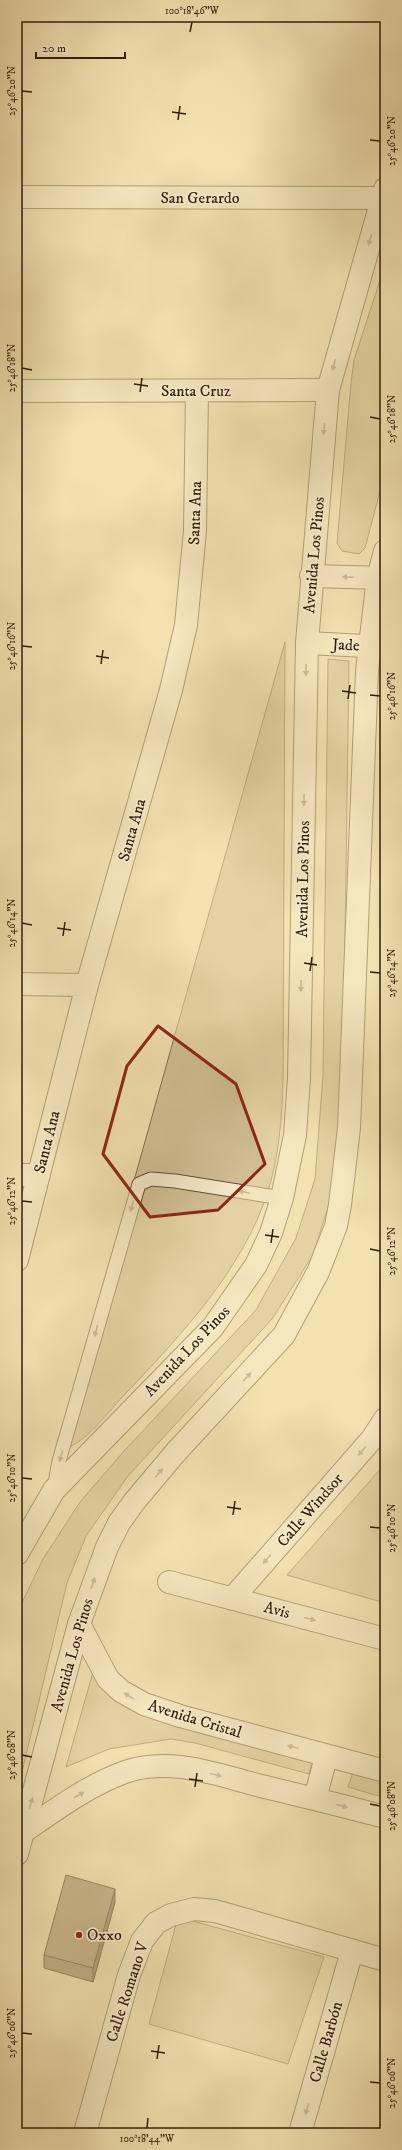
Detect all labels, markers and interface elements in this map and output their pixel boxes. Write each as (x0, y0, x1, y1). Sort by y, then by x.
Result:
text: 100°18'46"W (165, 5, 220, 17)
scale bar (36, 34, 125, 60)
text: 20 m (42, 41, 66, 56)
text: 25°46'20"N (6, 66, 18, 116)
text: 25°46'20"N (386, 116, 398, 166)
street label: San Gerardo (160, 188, 240, 208)
one-way arrow (367, 235, 373, 247)
text: 25°46'18"N (6, 344, 18, 392)
one-way arrow (331, 359, 337, 371)
street label: Santa Cruz (161, 381, 231, 401)
text: 25°46'18"N (386, 395, 398, 443)
one-way arrow (321, 423, 328, 435)
street label: Santa Ana (184, 480, 206, 545)
street label: Avenida Los Pinos (299, 496, 329, 614)
one-way arrow (341, 574, 354, 580)
text: 25°46'16"N (6, 622, 18, 670)
street label: Jade (330, 634, 361, 656)
one-way arrow (303, 664, 310, 676)
text: 25°46'16"N (386, 672, 398, 720)
one-way arrow (301, 794, 307, 807)
street label: Santa Ana (114, 796, 151, 864)
street label: Avenida Los Pinos (292, 820, 314, 938)
text: 25°46'14"N (6, 898, 18, 948)
text: 25°46'14"N (386, 948, 398, 998)
one-way arrow (298, 980, 304, 993)
street label: Santa Ana (30, 1108, 65, 1176)
text: 25°46'12"N (6, 1177, 18, 1225)
one-way arrow (238, 1189, 250, 1195)
one-way arrow (129, 1200, 135, 1212)
text: 25°46'12"N (386, 1227, 398, 1275)
street label: Avenida Los Pinos (140, 1301, 234, 1401)
one-way arrow (93, 1325, 99, 1337)
one-way arrow (242, 1372, 251, 1382)
one-way arrow (357, 1445, 366, 1456)
one-way arrow (57, 1450, 63, 1462)
text: 25°46'10"N (6, 1454, 18, 1502)
one-way arrow (154, 1467, 163, 1478)
street label: Calle Windsor (273, 1469, 347, 1551)
text: 25°46'10"N (386, 1504, 398, 1552)
one-way arrow (262, 1554, 271, 1564)
one-way arrow (90, 1577, 96, 1589)
street label: Avenida Los Pinos (46, 1596, 98, 1714)
street label: Avis (262, 1597, 292, 1623)
one-way arrow (304, 1616, 316, 1622)
one-way arrow (123, 1693, 135, 1700)
street label: Avenida Cristal (146, 1695, 244, 1743)
text: 25°46'08"N (6, 1730, 18, 1780)
one-way arrow (287, 1744, 299, 1750)
one-way arrow (210, 1772, 222, 1778)
text: 25°46'08"N (386, 1781, 398, 1831)
one-way arrow (73, 1792, 84, 1798)
one-way arrow (28, 1796, 34, 1808)
one-way arrow (336, 1803, 348, 1809)
place label: Oxxo (87, 1925, 122, 1945)
marker: Oxxo (74, 1930, 84, 1940)
street label: Calle Romano V (101, 1939, 153, 2044)
street label: Calle Barbón (305, 1998, 347, 2085)
text: 25°46'06"N (6, 2008, 18, 2058)
text: 25°46'06"N (386, 2058, 398, 2108)
one-way arrow (304, 2104, 310, 2116)
text: 100°18'44"W (120, 2133, 175, 2145)

